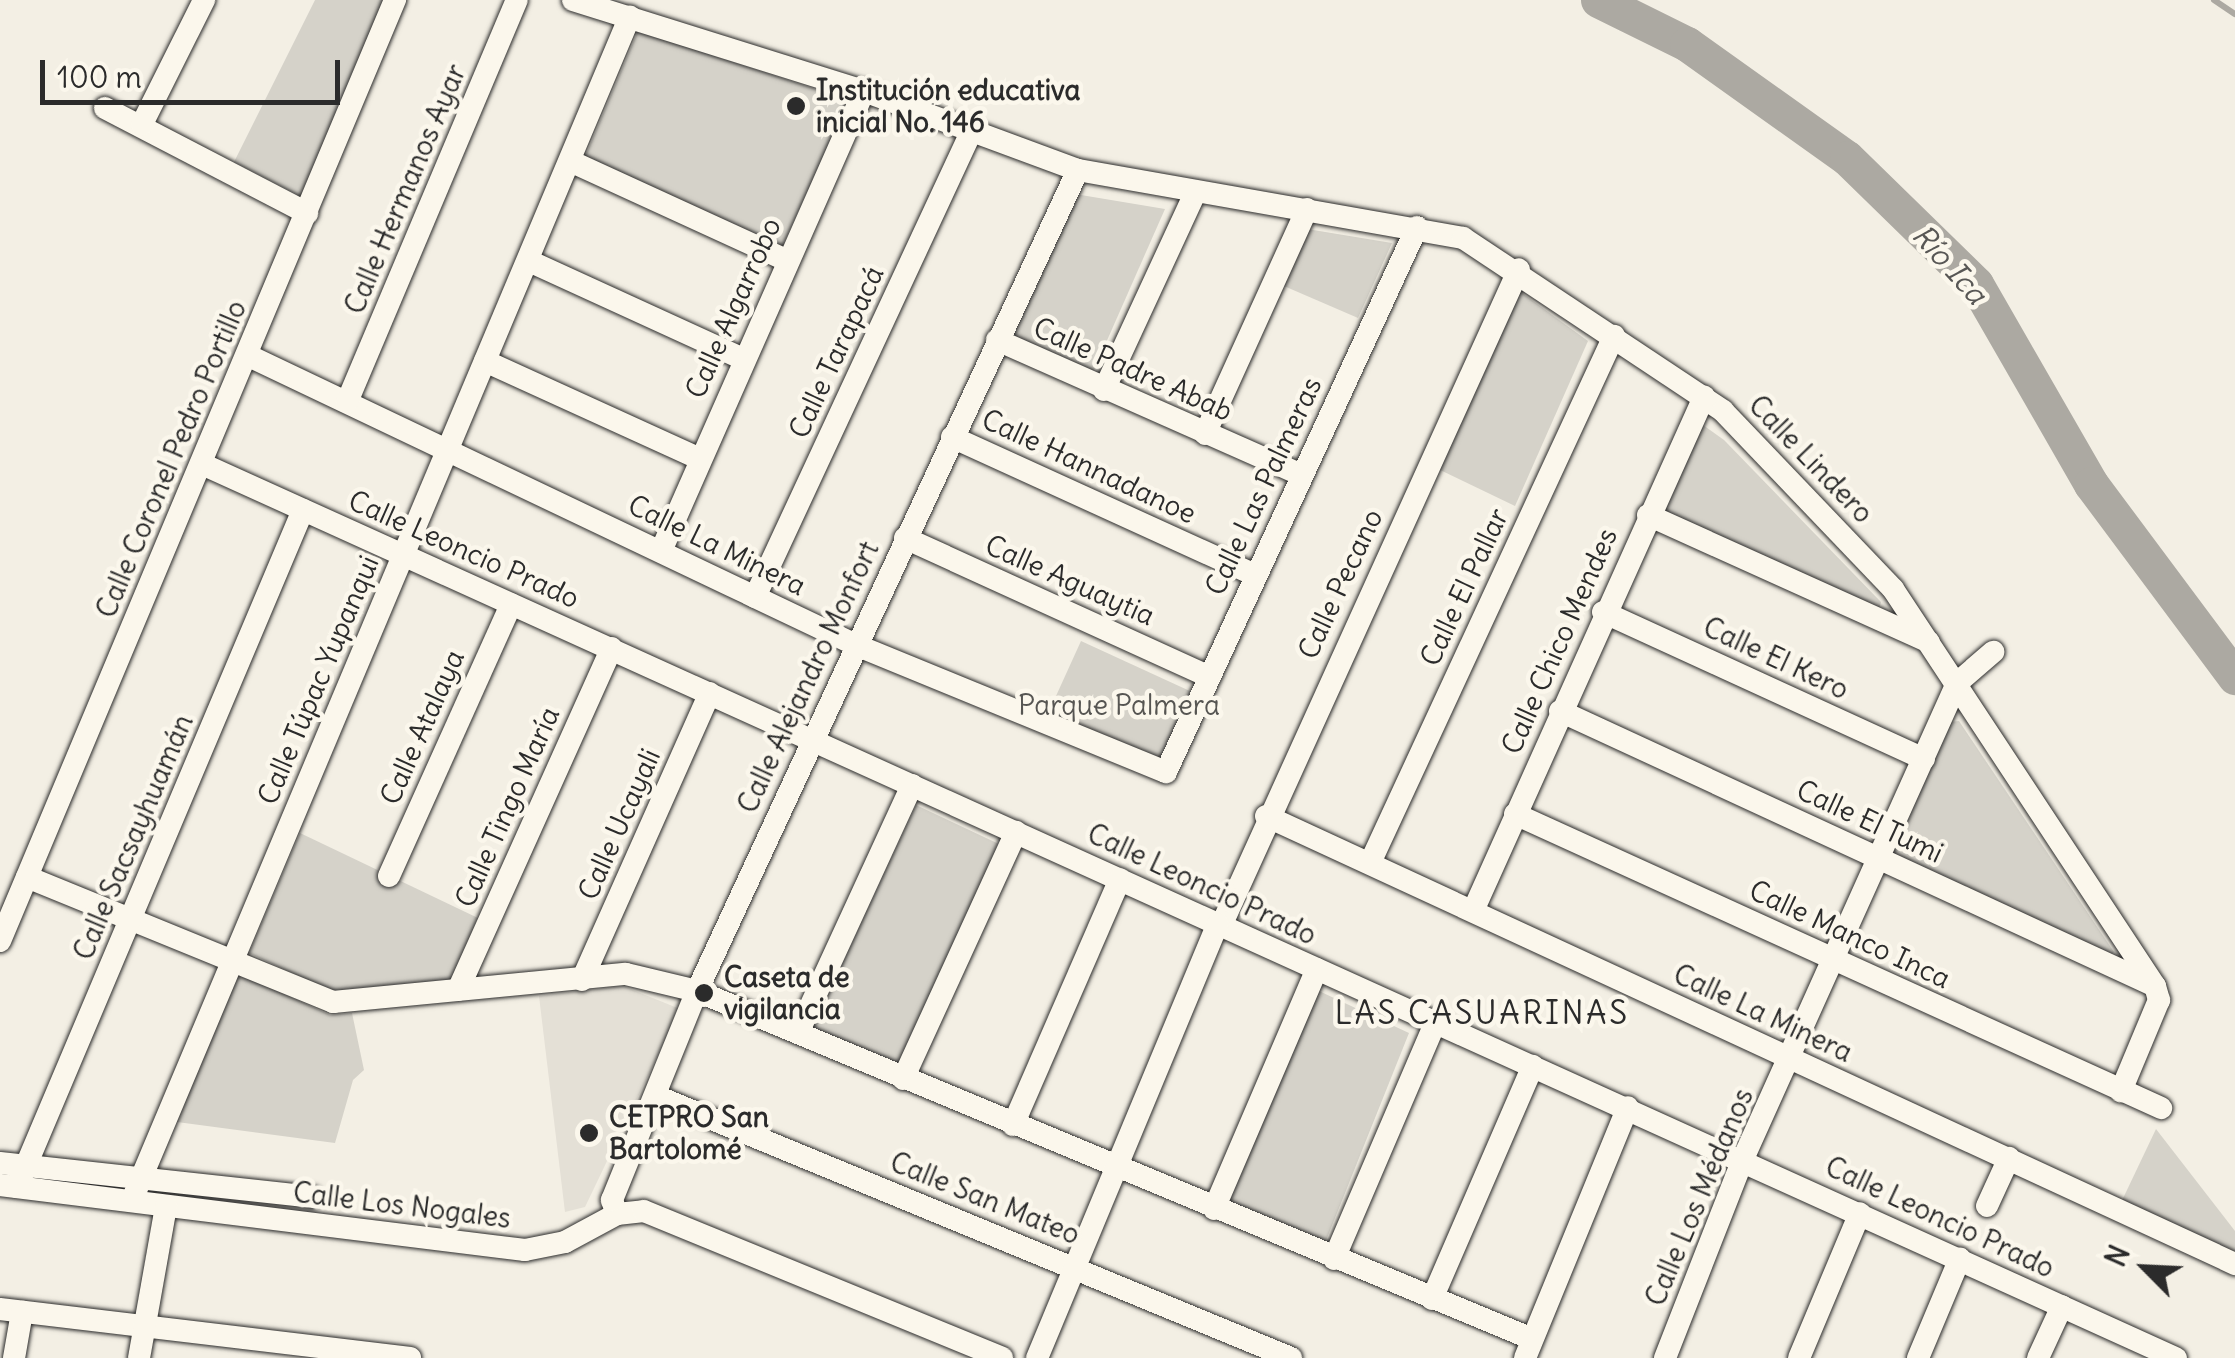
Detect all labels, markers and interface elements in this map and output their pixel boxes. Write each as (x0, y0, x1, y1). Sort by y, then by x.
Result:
scale bar (45, 40, 345, 102)
text: 100 m (57, 58, 142, 96)
street label: Calle Hermanos Ayar (337, 59, 473, 319)
place label: Institución educativa inicial No. 146 (816, 73, 1080, 139)
marker: Institución educativa inicial No. 146 (785, 95, 807, 117)
street label: Calle Algarrobo (678, 213, 788, 403)
water label: Río Ica (1905, 217, 1995, 311)
street label: Calle Tarapacá (781, 261, 891, 443)
street label: Calle Coronel Pedro Portillo (89, 295, 253, 623)
street label: Calle Padre Abab (1028, 310, 1238, 428)
street label: Calle Las Palmeras (1198, 372, 1328, 600)
street label: Calle Lindero (1742, 388, 1880, 530)
street label: Calle Hannadanoe (977, 402, 1201, 530)
street label: Calle Leoncio Prado (344, 483, 584, 615)
street label: Calle La Minera (623, 487, 811, 603)
street label: Calle El Pallar (1413, 503, 1515, 671)
street label: Calle Pecano (1291, 504, 1389, 664)
street label: Calle Chico Mendes (1494, 523, 1624, 759)
street label: Calle Aguaytia (980, 528, 1160, 632)
street label: Calle Alejandro Monfort (730, 536, 886, 818)
street label: Calle Túpac Yupanqui (250, 551, 386, 809)
street label: Calle El Kero (1698, 610, 1854, 706)
street label: Calle Atalaya (373, 645, 471, 809)
park label: Parque Palmera (1018, 688, 1220, 722)
street label: Calle Tingo María (448, 702, 566, 912)
street label: Calle Sacsayhuamán (66, 709, 200, 965)
street label: Calle Ucayali (571, 743, 667, 905)
street label: Calle El Tumi (1791, 772, 1949, 870)
street label: Calle Leoncio Prado (1082, 816, 1322, 952)
street label: Calle Manco Inca (1744, 873, 1956, 995)
street label: Calle La Minera (1668, 957, 1858, 1069)
place label: Caseta de vigilancia (724, 960, 850, 1026)
marker: Caseta de vigilancia (693, 982, 715, 1004)
district label: LAS CASUARINAS (1335, 994, 1629, 1032)
street label: Calle Los Médanos (1638, 1083, 1760, 1311)
place label: CETPRO San Bartolomé (609, 1100, 769, 1166)
marker: CETPRO San Bartolomé (578, 1122, 600, 1144)
street label: Calle San Mateo (885, 1145, 1085, 1251)
street label: Calle Leoncio Prado (1820, 1149, 2060, 1285)
street label: Calle Los Nogales (291, 1175, 513, 1235)
north arrow (2095, 1218, 2195, 1318)
text: N (2097, 1240, 2138, 1272)

